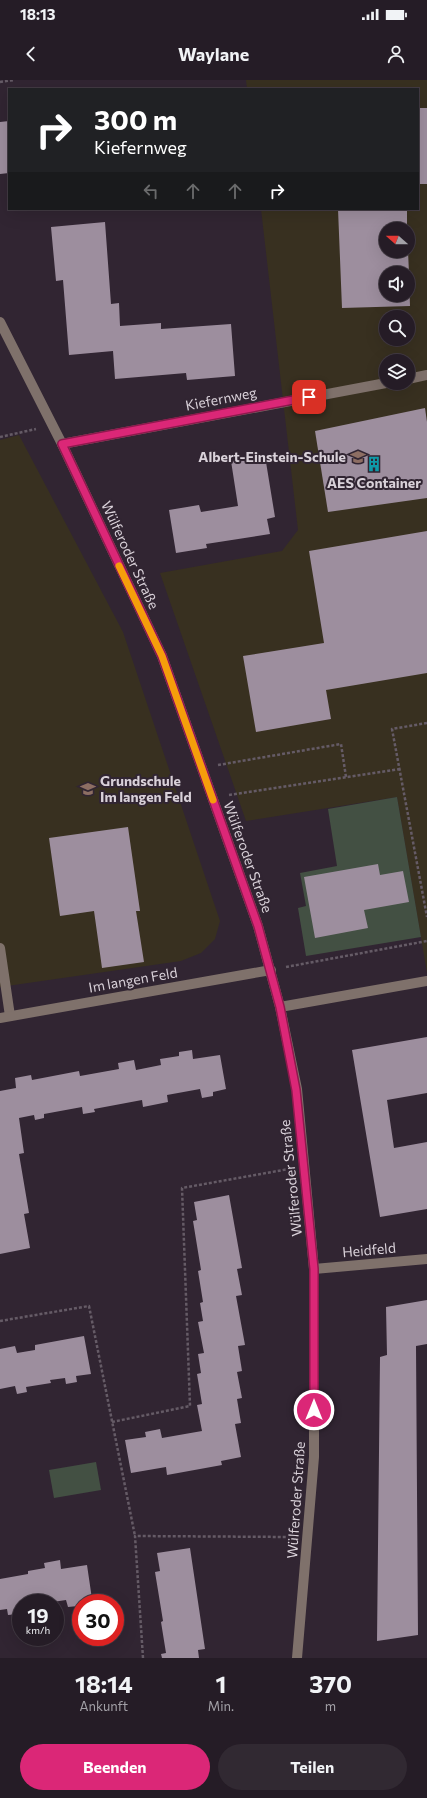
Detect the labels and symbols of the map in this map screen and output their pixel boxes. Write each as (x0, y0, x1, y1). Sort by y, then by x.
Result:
north arrow (379, 222, 415, 258)
pin (292, 380, 326, 414)
street label: Kiefernweg (184, 383, 258, 414)
place label: Albert-Einstein-Schule (198, 448, 346, 465)
school or university icon: Albert-Einstein-Schule (349, 448, 367, 466)
building icon: AES Container (365, 455, 383, 473)
place label: AES Container (327, 474, 421, 491)
street label: Wülferoder Straße (98, 498, 163, 612)
place label: Grundschule Im langen Feld (100, 772, 192, 805)
school or university icon: Grundschule Im langen Feld (79, 780, 97, 798)
street label: Wülferoder Straße (220, 799, 277, 915)
street label: Im langen Feld (87, 963, 179, 996)
street label: Wülferoder Straße (276, 1119, 305, 1237)
street label: Heidfeld (341, 1239, 396, 1260)
position arrow (293, 1389, 335, 1431)
street label: Wülferoder Straße (283, 1441, 308, 1559)
speed limit sign: 30 (72, 1594, 124, 1646)

